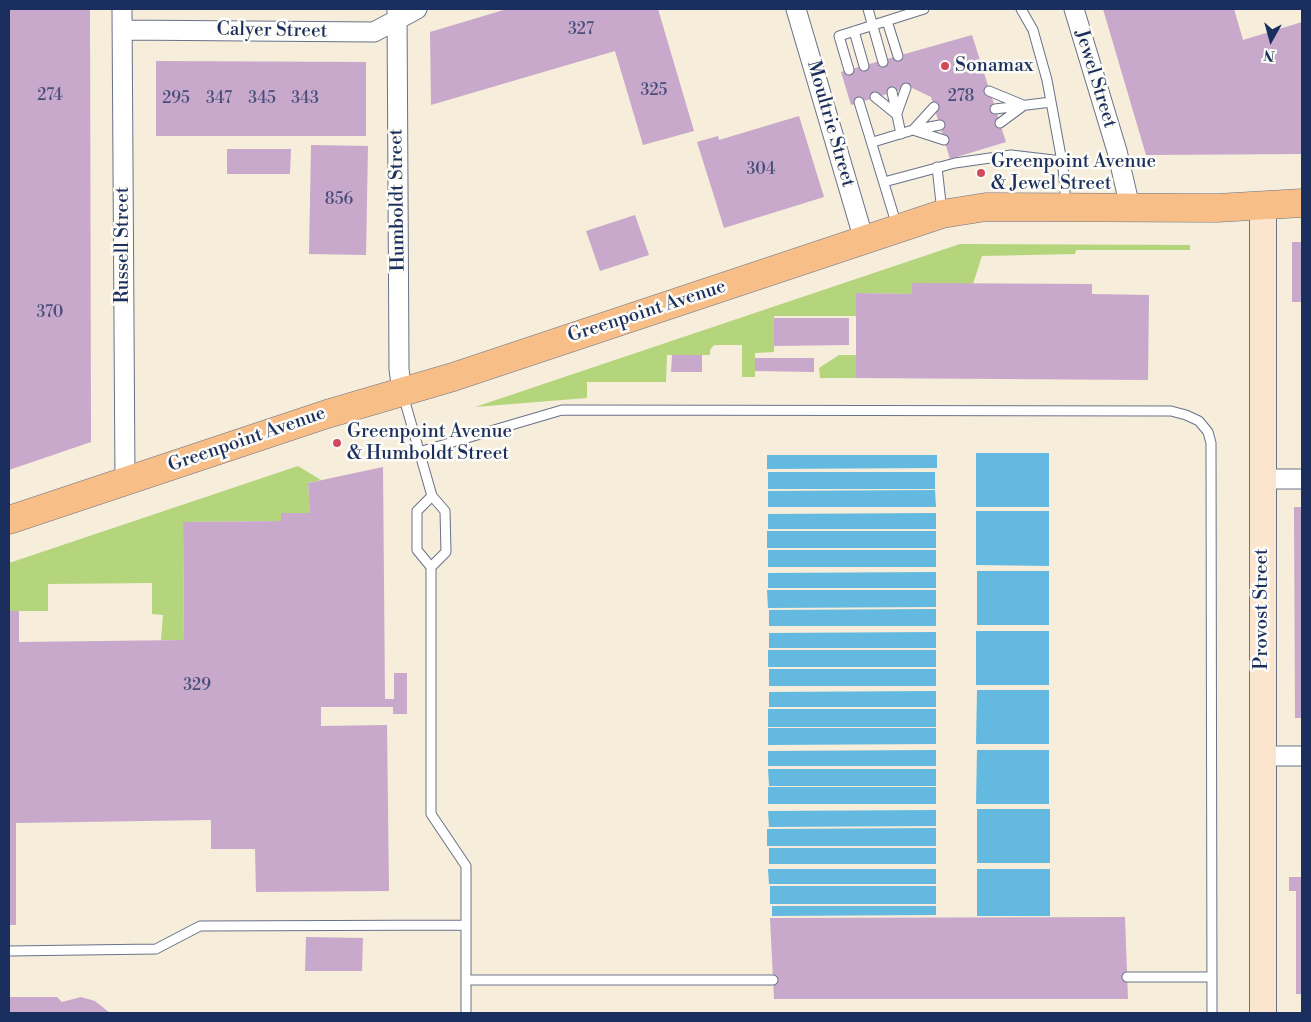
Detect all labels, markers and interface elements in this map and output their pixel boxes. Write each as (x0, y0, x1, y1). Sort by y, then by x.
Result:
north arrow (1246, 15, 1296, 65)
street label: Calyer Street (217, 19, 327, 43)
house number: 327 (568, 20, 594, 40)
street label: Jewel Street (1069, 27, 1121, 131)
text: N (1263, 45, 1276, 64)
place label: Sonamax (955, 55, 1033, 77)
street label: Moultrie Street (801, 58, 859, 190)
marker: Sonamax (939, 60, 951, 72)
house number: 325 (641, 81, 667, 101)
house number: 274 (37, 86, 63, 106)
house number: 278 (948, 87, 974, 107)
house number: 295 (162, 89, 190, 109)
house number: 347 (206, 89, 232, 109)
house number: 345 (248, 89, 276, 109)
house number: 343 (291, 89, 319, 109)
street label: Humboldt Street (385, 128, 411, 272)
place label: Greenpoint Avenue & Jewel Street (991, 151, 1156, 195)
house number: 304 (747, 160, 775, 180)
marker: Greenpoint Avenue & Jewel Street (975, 167, 987, 179)
street label: Russell Street (112, 187, 134, 303)
house number: 856 (325, 190, 353, 210)
street label: Greenpoint Avenue (565, 276, 729, 348)
house number: 370 (37, 303, 63, 323)
street label: Greenpoint Avenue (165, 402, 329, 478)
place label: Greenpoint Avenue & Humboldt Street (347, 421, 512, 465)
marker: Greenpoint Avenue & Humboldt Street (331, 437, 343, 449)
street label: Provost Street (1251, 548, 1273, 670)
house number: 329 (183, 676, 211, 696)

